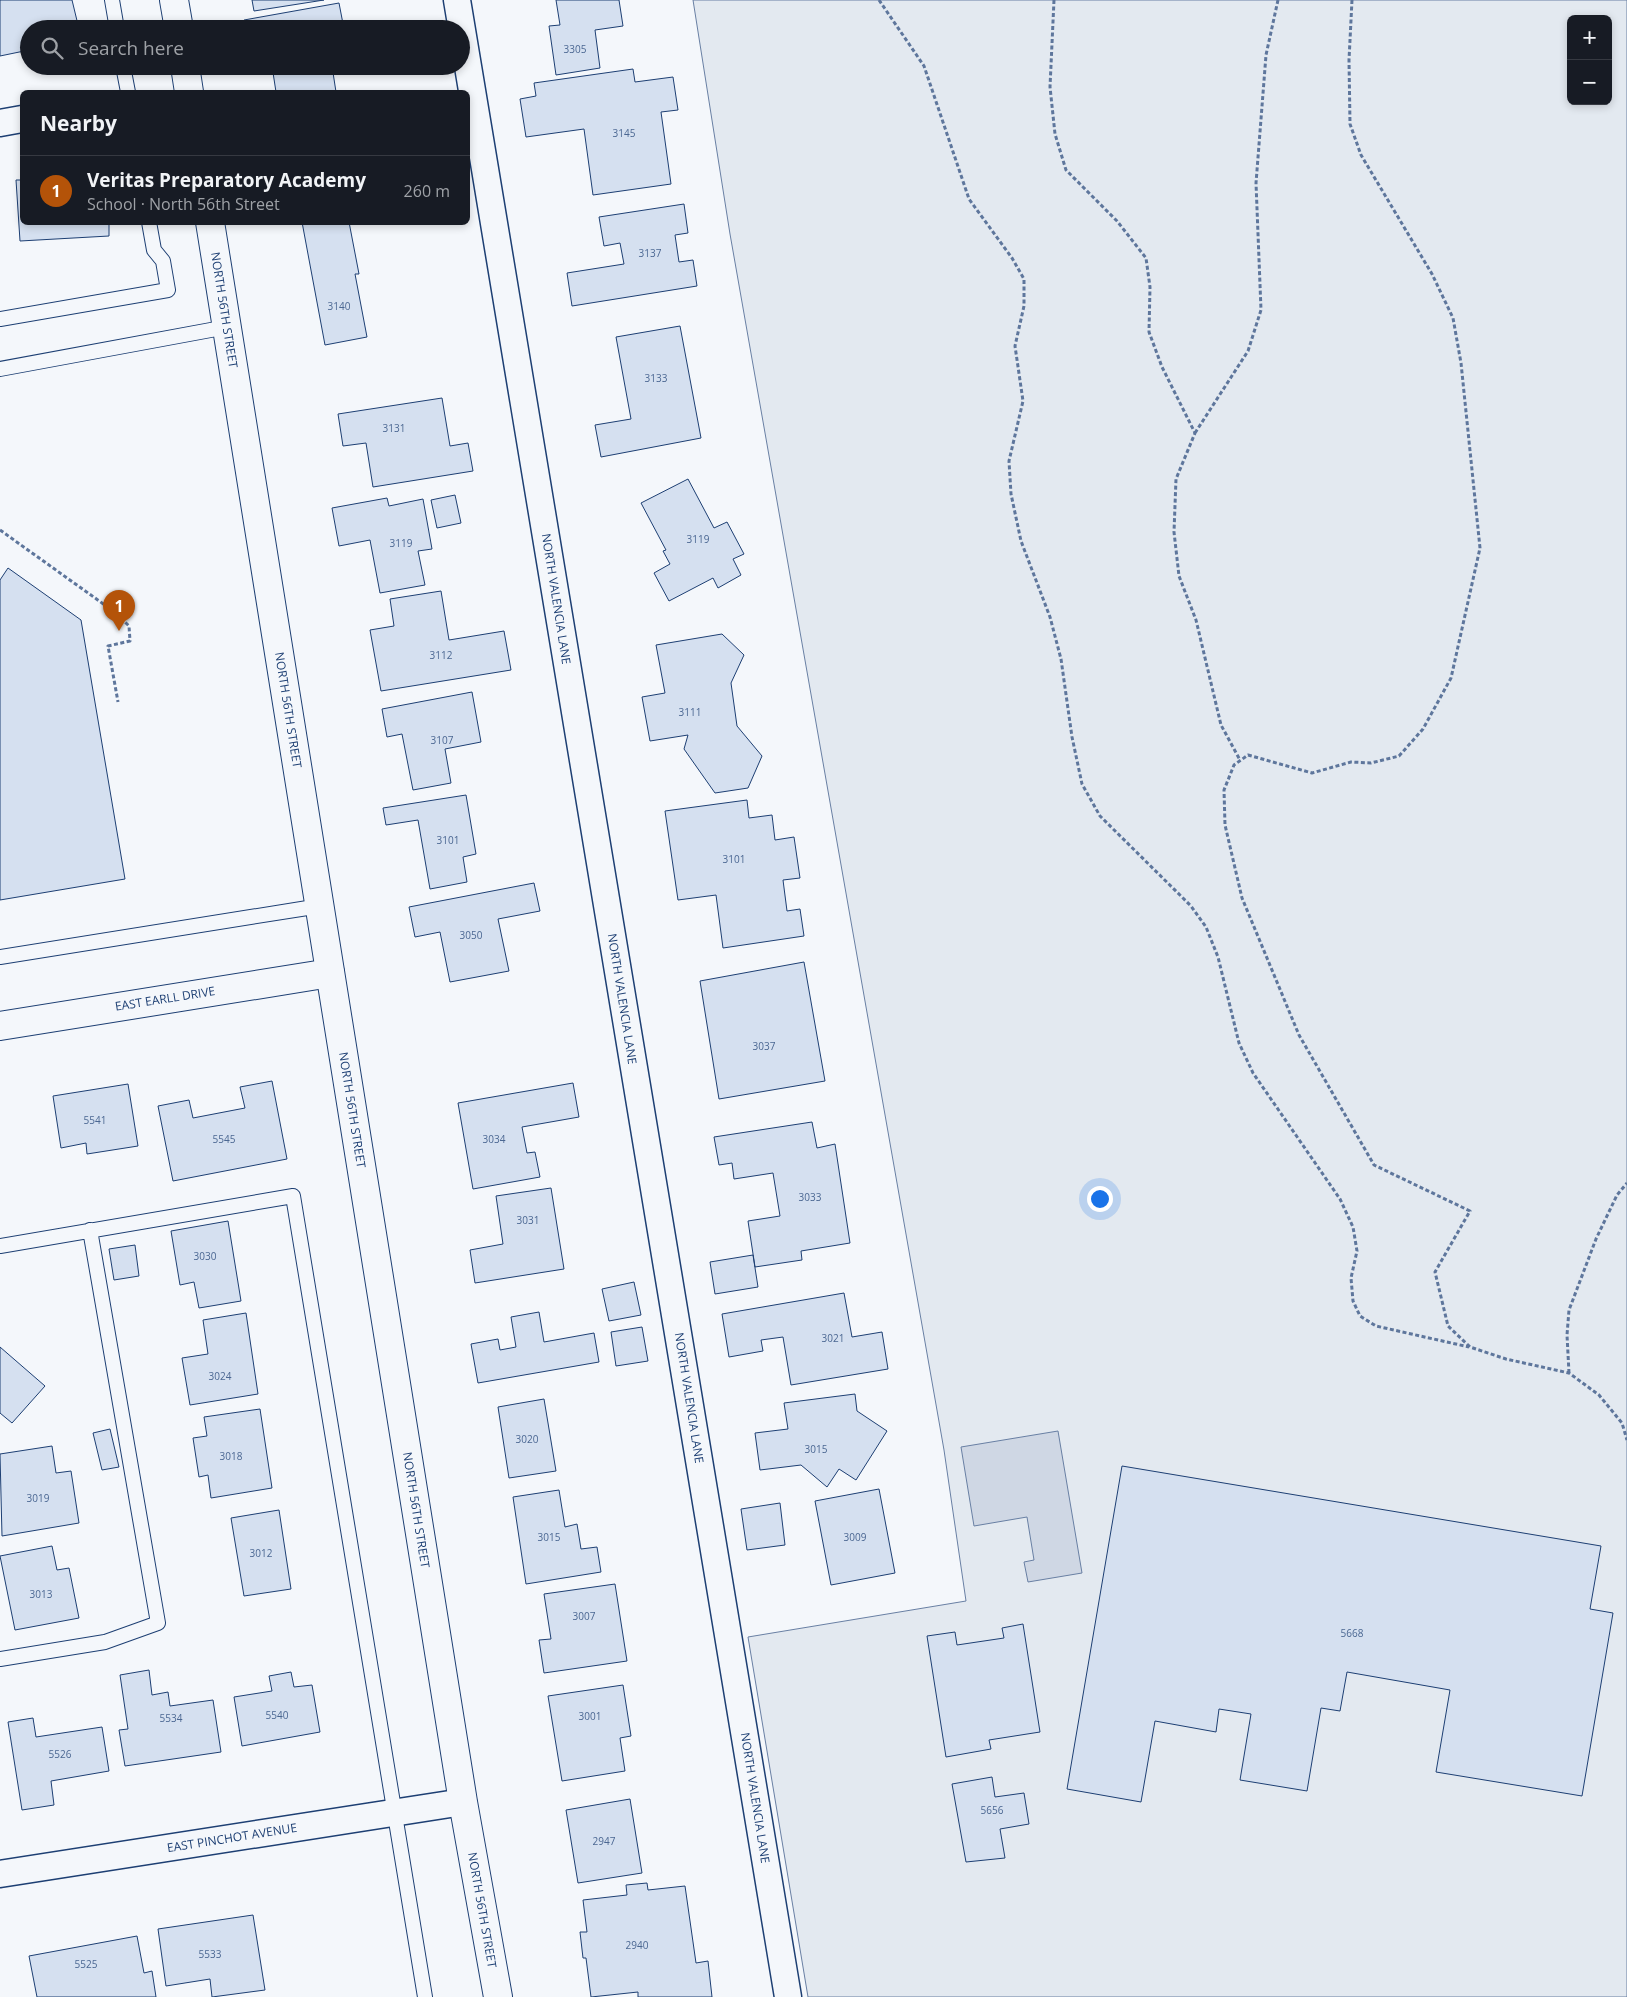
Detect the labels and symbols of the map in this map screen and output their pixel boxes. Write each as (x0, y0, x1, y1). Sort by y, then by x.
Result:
house number: 3305 (564, 42, 587, 56)
house number: 3145 (613, 126, 636, 140)
house number: 3137 (639, 246, 662, 260)
street label: NORTH 56TH STREET (207, 251, 242, 370)
house number: 3140 (328, 299, 351, 313)
house number: 3133 (645, 371, 668, 385)
house number: 3131 (383, 421, 405, 435)
street label: NORTH VALENCIA LANE (538, 532, 575, 666)
house number: 3119 (687, 532, 710, 546)
house number: 3119 (390, 536, 413, 550)
pin: 1 (103, 590, 135, 631)
house number: 3112 (430, 648, 453, 662)
street label: NORTH 56TH STREET (271, 651, 306, 770)
house number: 3111 (679, 705, 701, 719)
house number: 3107 (431, 733, 454, 747)
house number: 3101 (437, 833, 459, 847)
house number: 3101 (723, 852, 745, 866)
house number: 3050 (460, 928, 483, 942)
street label: NORTH VALENCIA LANE (604, 932, 641, 1066)
street label: EAST EARLL DRIVE (114, 982, 216, 1015)
house number: 3037 (753, 1039, 776, 1053)
street label: NORTH 56TH STREET (335, 1051, 370, 1170)
house number: 5541 (84, 1113, 106, 1127)
house number: 5545 (213, 1132, 236, 1146)
house number: 3034 (483, 1132, 506, 1146)
your location (1087, 1186, 1113, 1212)
house number: 3033 (799, 1190, 822, 1204)
house number: 3031 (517, 1213, 539, 1227)
house number: 3030 (194, 1249, 217, 1263)
street label: NORTH VALENCIA LANE (671, 1331, 708, 1465)
house number: 3021 (822, 1331, 844, 1345)
house number: 3024 (209, 1369, 232, 1383)
house number: 3020 (516, 1432, 539, 1446)
house number: 3015 (805, 1442, 828, 1456)
house number: 3018 (220, 1449, 243, 1463)
street label: NORTH 56TH STREET (399, 1451, 434, 1570)
house number: 3019 (27, 1491, 50, 1505)
house number: 3015 (538, 1530, 561, 1544)
house number: 3009 (844, 1530, 867, 1544)
house number: 3012 (250, 1546, 273, 1560)
house number: 3013 (30, 1587, 53, 1601)
house number: 3007 (573, 1609, 596, 1623)
house number: 5668 (1341, 1626, 1364, 1640)
house number: 5540 (266, 1708, 289, 1722)
house number: 3001 (579, 1709, 601, 1723)
house number: 5534 (160, 1711, 183, 1725)
street label: NORTH VALENCIA LANE (737, 1731, 774, 1865)
house number: 5526 (49, 1747, 72, 1761)
house number: 5656 (981, 1803, 1004, 1817)
street label: EAST PINCHOT AVENUE (166, 1819, 298, 1856)
house number: 2947 (593, 1834, 616, 1848)
street label: NORTH 56TH STREET (464, 1851, 501, 1969)
house number: 2940 (626, 1938, 649, 1952)
house number: 5533 (199, 1947, 222, 1961)
house number: 5525 (75, 1957, 98, 1971)

